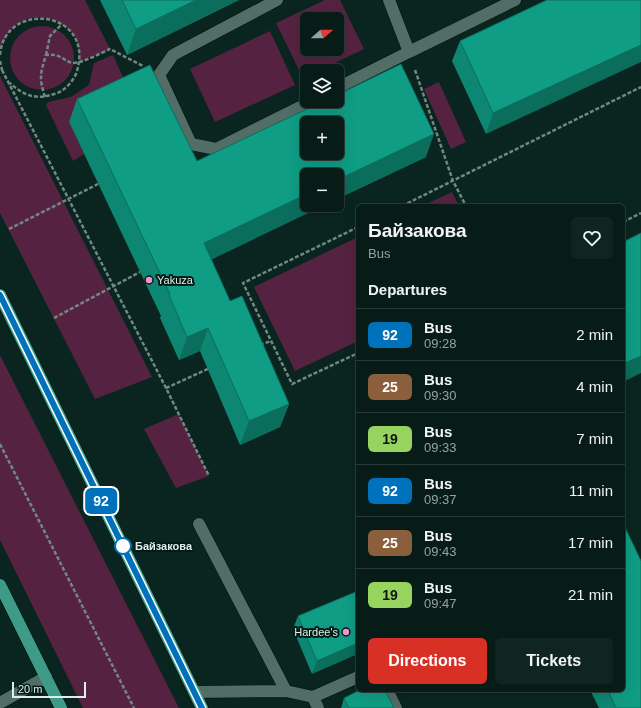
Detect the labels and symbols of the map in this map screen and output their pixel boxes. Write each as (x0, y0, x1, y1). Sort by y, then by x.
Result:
north arrow (300, 12, 344, 56)
place label: Yakuza (157, 274, 194, 286)
marker: Yakuza (144, 275, 154, 285)
line badge: 92 (83, 488, 119, 514)
marker: Байзакова (114, 537, 132, 555)
place label: Байзакова (135, 540, 193, 552)
place label: Hardee's (294, 626, 338, 638)
marker: Hardee's (341, 627, 351, 637)
scale bar (12, 680, 86, 699)

